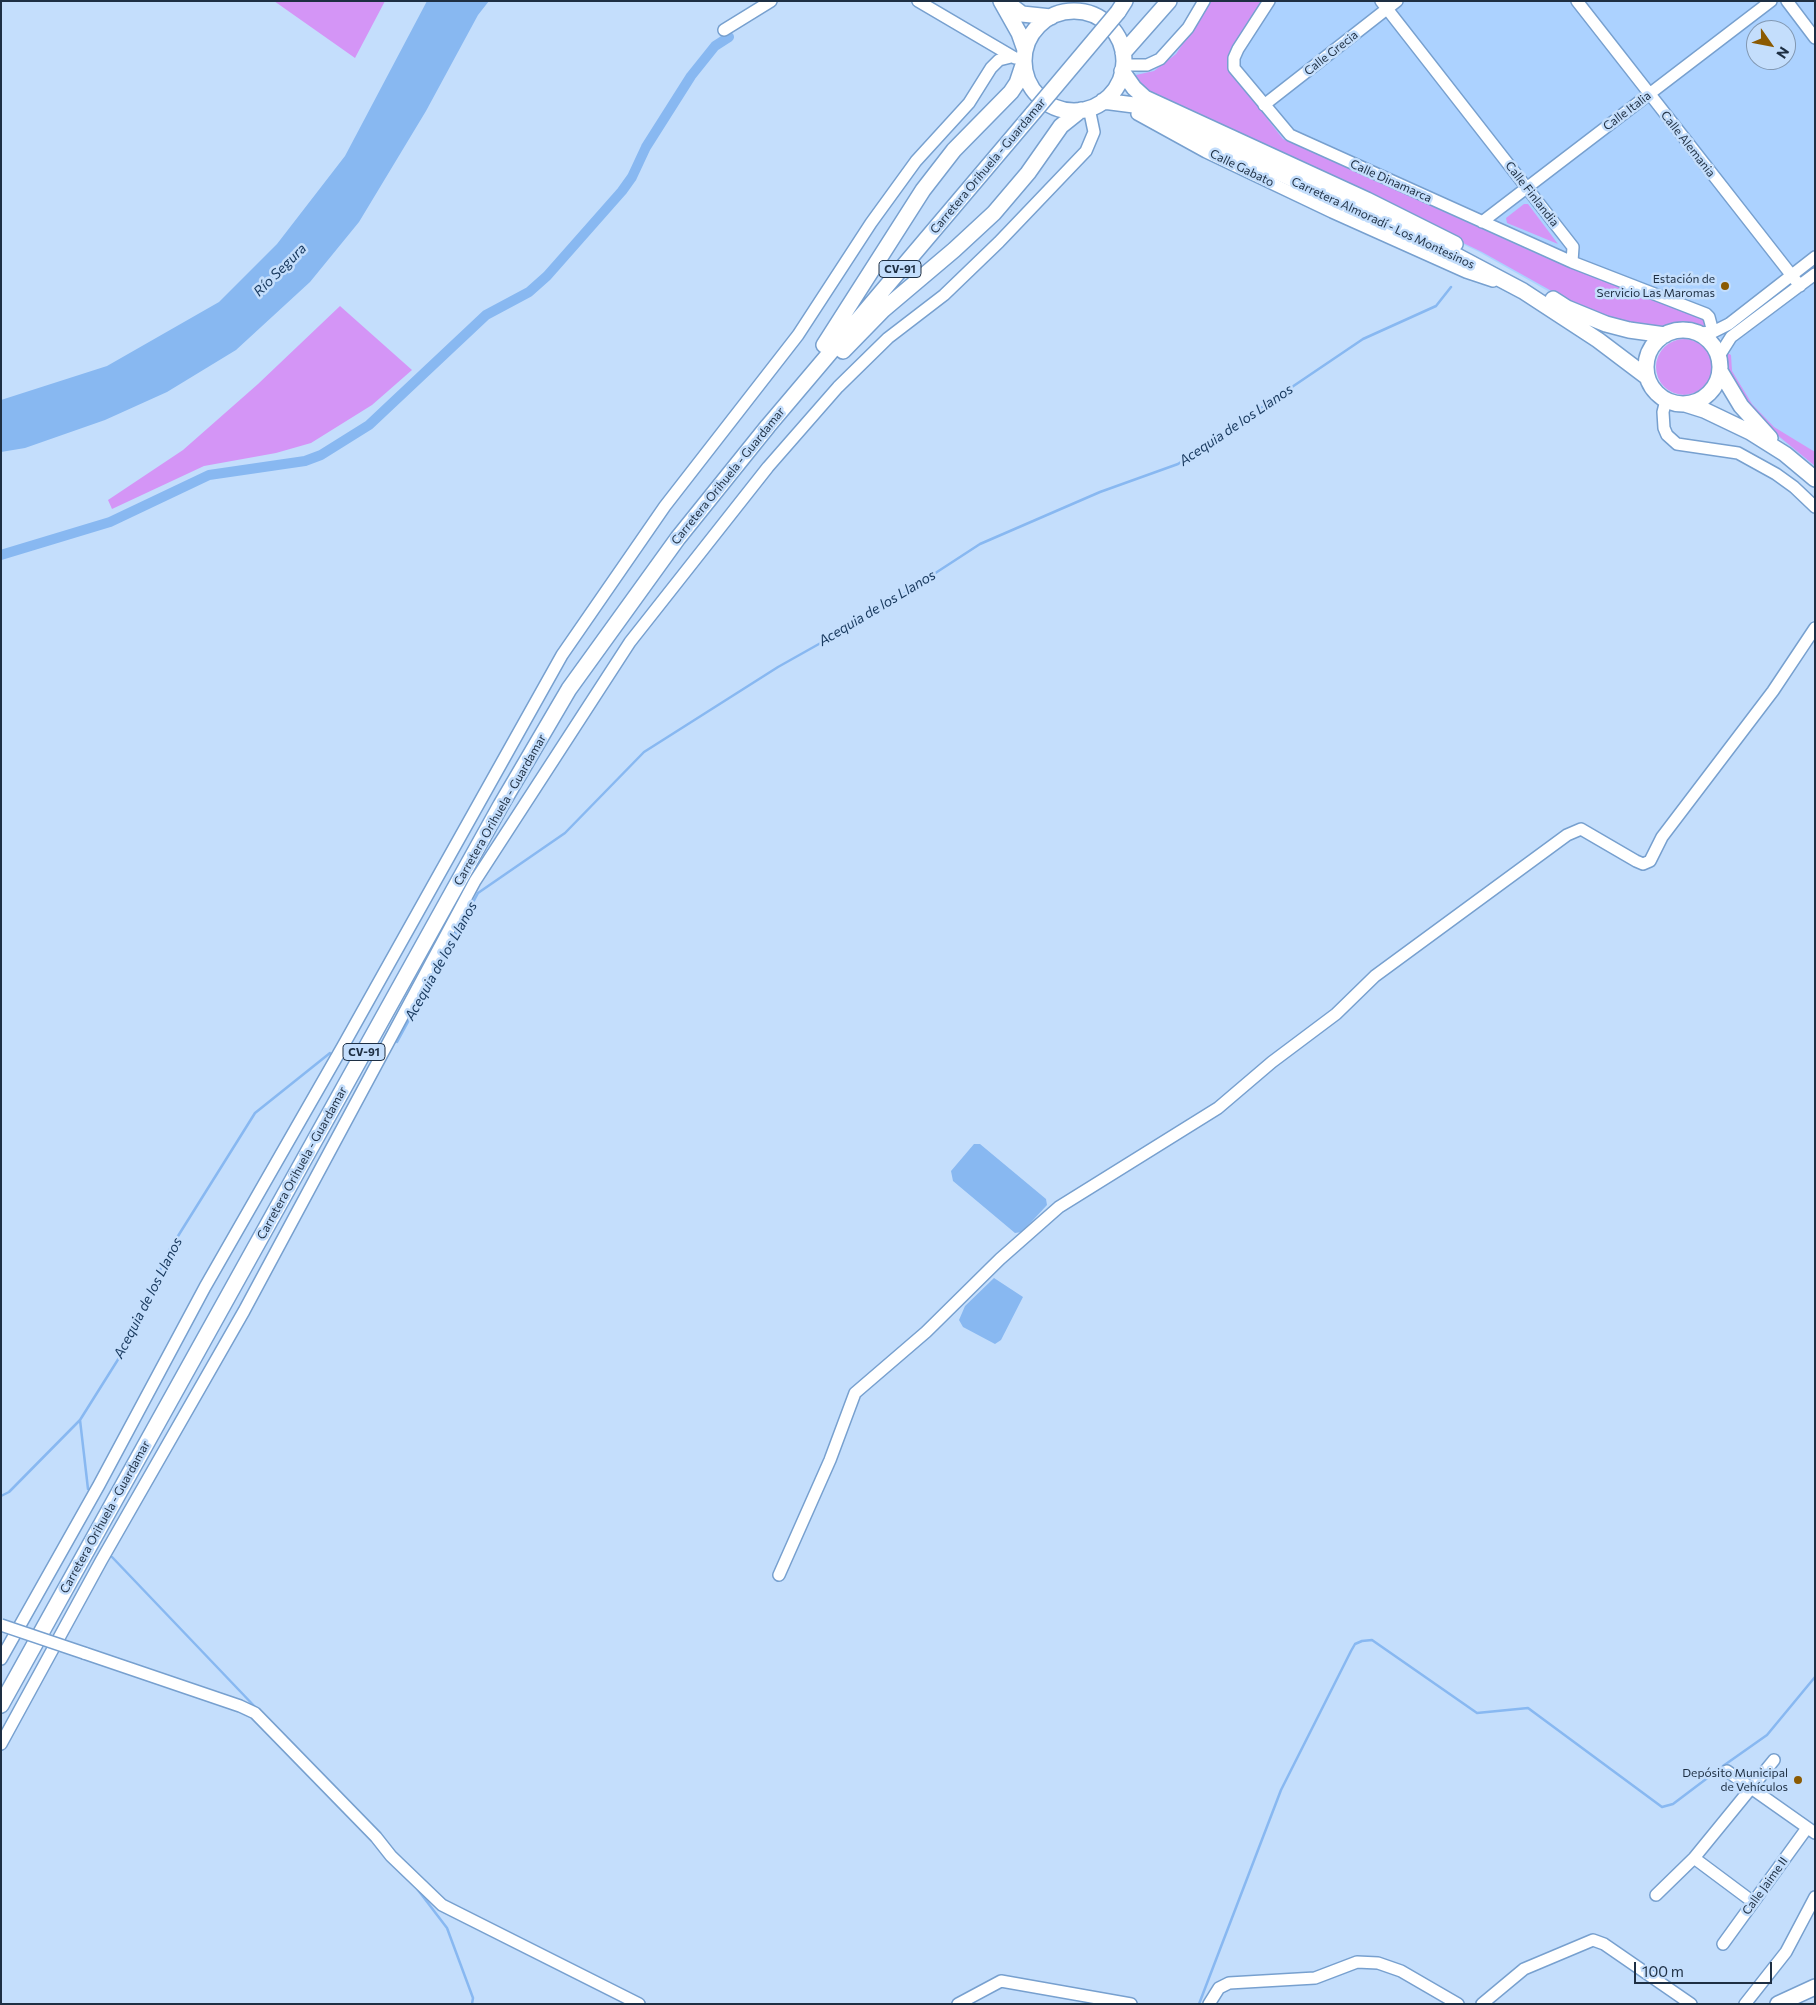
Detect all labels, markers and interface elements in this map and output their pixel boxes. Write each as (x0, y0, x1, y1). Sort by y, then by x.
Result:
north arrow (1746, 20, 1796, 70)
street label: Calle Grecia (1301, 28, 1361, 78)
text: N (1773, 44, 1793, 62)
street label: Calle Italia (1600, 88, 1654, 134)
street label: Carretera Orihuela - Guardamar (927, 95, 1049, 237)
street label: Calle Alemania (1658, 108, 1718, 180)
street label: Calle Gabato (1208, 146, 1276, 190)
street label: Calle Dinamarca (1348, 157, 1434, 205)
street label: Calle Finlandia (1502, 159, 1562, 229)
street label: Carretera Almoradí - Los Montesinos (1289, 174, 1477, 272)
water label: Río Segura (250, 240, 310, 300)
road number: CV-91 (879, 260, 921, 278)
place label: Estación de Servicio Las Maromas (1597, 272, 1715, 300)
marker: Estación de Servicio Las Maromas (1719, 280, 1731, 292)
water label: Acequia de los Llanos (1176, 381, 1296, 469)
street label: Carretera Orihuela - Guardamar (668, 405, 788, 547)
water label: Acequia de los Llanos (815, 566, 939, 650)
street label: Carretera Orihuela - Guardamar (451, 732, 549, 888)
water label: Acequia de los Llanos (401, 899, 481, 1023)
road number: CV-91 (343, 1044, 385, 1060)
street label: Carretera Orihuela - Guardamar (254, 1084, 350, 1242)
water label: Acequia de los Llanos (110, 1235, 186, 1361)
street label: Carretera Orihuela - Guardamar (57, 1438, 153, 1596)
place label: Depósito Municipal de Vehículos (1682, 1766, 1788, 1794)
marker: Depósito Municipal de Vehículos (1792, 1774, 1804, 1786)
street label: Calle Jaime II (1739, 1854, 1791, 1918)
scale bar (1636, 1952, 1774, 1984)
text: 100 m (1642, 1962, 1684, 1980)

